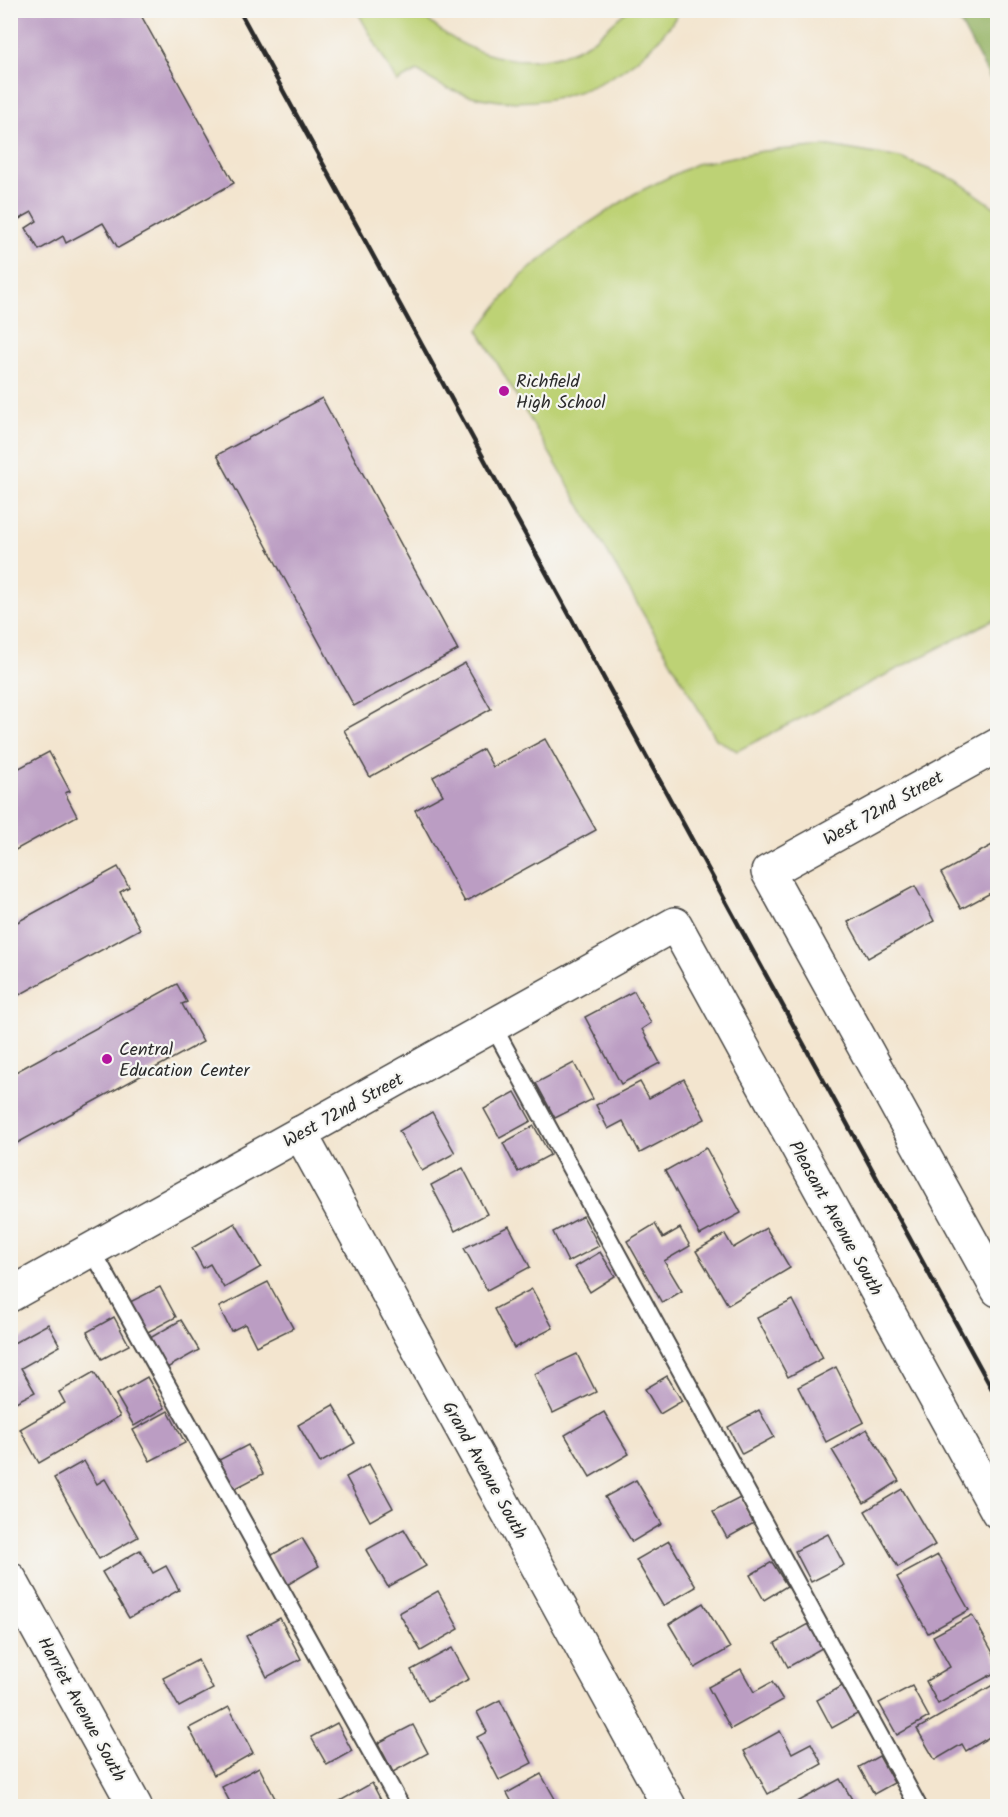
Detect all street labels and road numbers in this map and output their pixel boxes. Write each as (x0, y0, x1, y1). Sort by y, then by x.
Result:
street label: West 72nd Street (818, 764, 950, 855)
street label: West 72nd Street (278, 1066, 410, 1157)
street label: Pleasant Avenue South (780, 1136, 890, 1302)
street label: Grand Avenue South (434, 1396, 534, 1545)
street label: Harriet Avenue South (29, 1632, 133, 1788)

